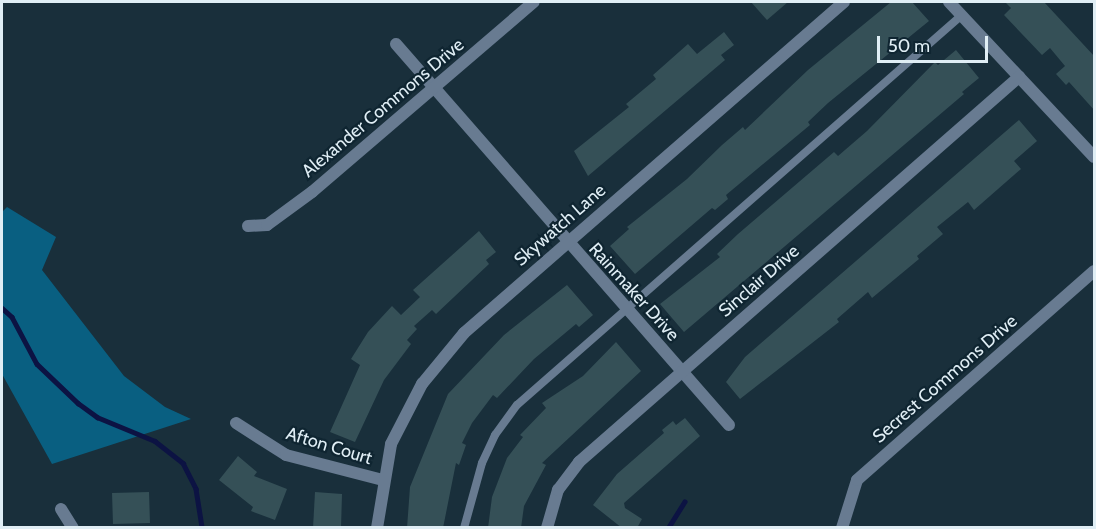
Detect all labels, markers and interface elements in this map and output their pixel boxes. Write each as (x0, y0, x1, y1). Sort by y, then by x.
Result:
scale bar (880, 24, 991, 62)
street label: Alexander Commons Drive (298, 34, 468, 182)
text: 50 m (888, 35, 930, 57)
street label: Skywatch Lane (510, 179, 610, 271)
street label: Rainmaker Drive (584, 238, 684, 346)
street label: Sinclair Drive (714, 240, 804, 322)
street label: Secrest Commons Drive (868, 310, 1022, 448)
street label: Afton Court (283, 423, 375, 469)

